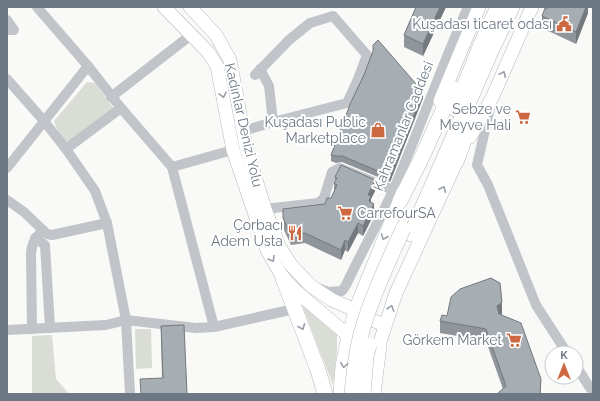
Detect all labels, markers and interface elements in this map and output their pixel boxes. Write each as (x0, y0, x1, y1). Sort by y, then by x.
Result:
public building icon: Kuşadası ticaret odası (555, 15, 573, 33)
place label: Kuşadası ticaret odası (412, 16, 552, 32)
street label: Kahramanlar Caddesi (370, 59, 436, 193)
street label: Kadınlar Denizi Yolu (222, 61, 266, 189)
one-way arrow (498, 71, 506, 78)
one-way arrow (218, 92, 226, 98)
place label: Sebze ve Meyve Hali (439, 101, 511, 133)
supermarket icon: Sebze ve Meyve Hali (514, 108, 532, 126)
place label: Kuşadası Public Marketplace (265, 114, 366, 146)
shop icon: Kuşadası Public Marketplace (369, 121, 387, 139)
one-way arrow (438, 186, 446, 194)
supermarket icon: CarrefourSA (336, 204, 354, 222)
place label: CarrefourSA (357, 205, 436, 221)
place label: Çorbacı Adem Usta (211, 217, 283, 249)
restaurant icon: Çorbacı Adem Usta (286, 224, 304, 242)
one-way arrow (381, 234, 389, 241)
one-way arrow (268, 255, 275, 262)
one-way arrow (386, 305, 394, 312)
one-way arrow (297, 324, 305, 331)
supermarket icon: Görkem Market (505, 331, 523, 349)
place label: Görkem Market (402, 332, 502, 348)
north arrow (544, 345, 584, 385)
text: K (560, 349, 568, 362)
one-way arrow (340, 362, 349, 368)

